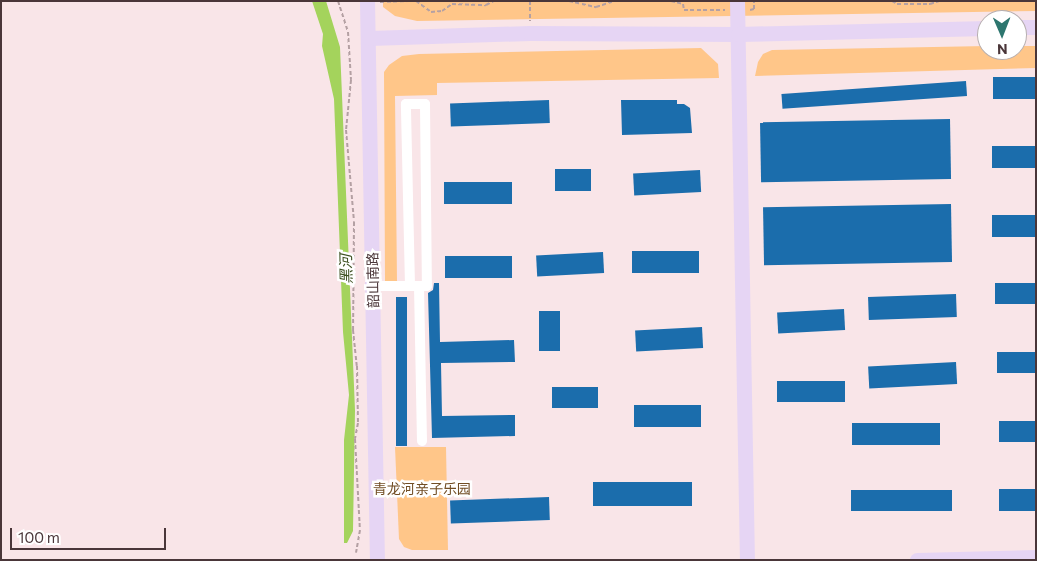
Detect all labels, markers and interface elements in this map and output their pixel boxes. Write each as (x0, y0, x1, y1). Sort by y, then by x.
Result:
north arrow (977, 10, 1027, 60)
text: N (997, 41, 1008, 58)
street label: 韶山南路 (364, 252, 382, 308)
water label: 黑河 (337, 254, 355, 284)
park label: 青龙河亲子乐园 (373, 481, 471, 497)
scale bar (12, 518, 169, 550)
text: 100 m (18, 528, 60, 546)

